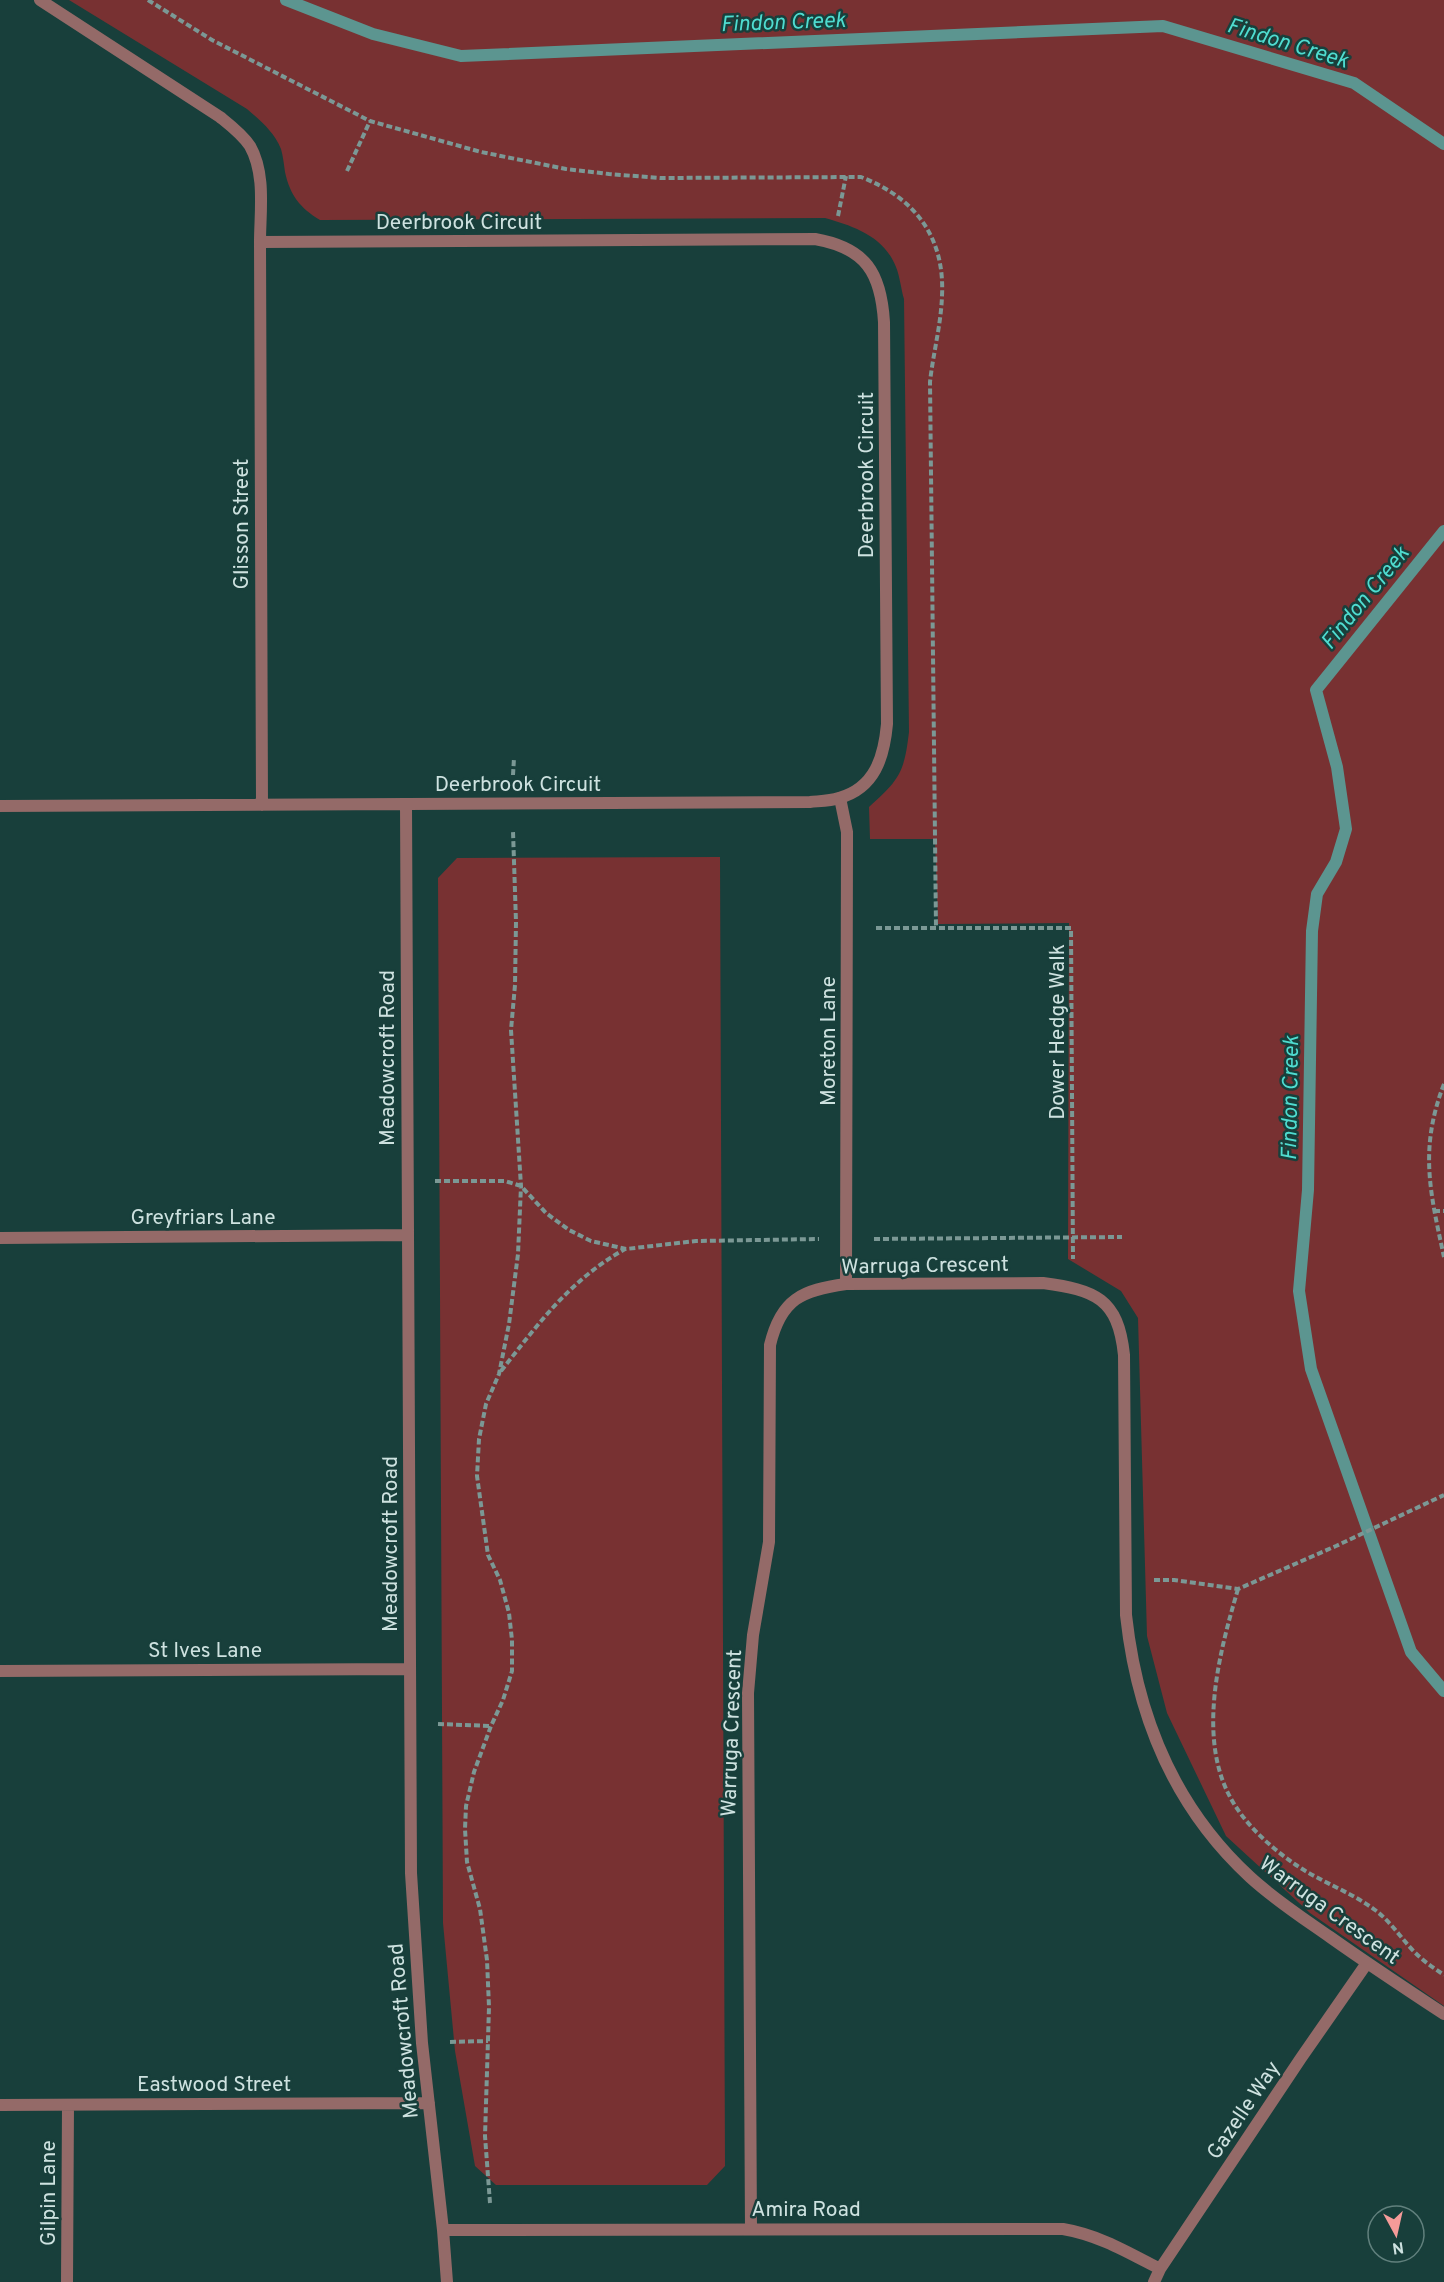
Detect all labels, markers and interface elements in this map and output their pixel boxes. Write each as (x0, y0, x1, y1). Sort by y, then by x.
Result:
water label: Findon Creek (720, 8, 847, 39)
water label: Findon Creek (1223, 13, 1352, 76)
street label: Deerbrook Circuit (376, 210, 542, 237)
street label: Deerbrook Circuit (854, 392, 881, 558)
street label: Glisson Street (229, 459, 256, 589)
water label: Findon Creek (1316, 541, 1416, 656)
street label: Deerbrook Circuit (435, 772, 601, 799)
street label: Dower Hedge Walk (1045, 944, 1072, 1120)
street label: Meadowcroft Road (375, 970, 402, 1146)
street label: Moreton Lane (816, 976, 843, 1106)
water label: Findon Creek (1277, 1034, 1306, 1161)
street label: Greyfriars Lane (130, 1205, 276, 1232)
street label: Warruga Crescent (841, 1252, 1009, 1281)
street label: Meadowcroft Road (378, 1456, 405, 1632)
street label: St Ives Lane (148, 1638, 262, 1665)
street label: Warruga Crescent (716, 1649, 749, 1817)
street label: Warruga Crescent (1253, 1851, 1405, 1971)
street label: Meadowcroft Road (383, 1942, 426, 2120)
street label: Gazelle Way (1201, 2056, 1287, 2165)
street label: Eastwood Street (137, 2072, 291, 2099)
street label: Gilpin Lane (36, 2140, 63, 2246)
street label: Amira Road (751, 2197, 861, 2224)
north arrow (1366, 2204, 1426, 2264)
text: N (1391, 2236, 1405, 2258)

